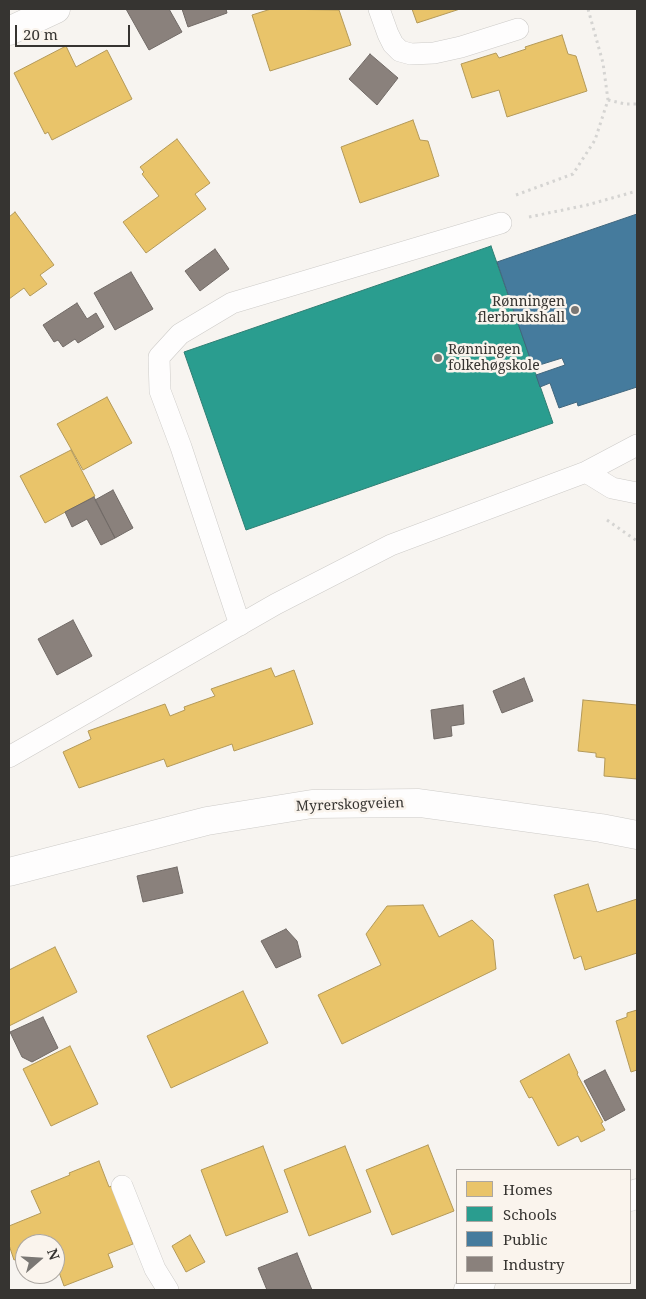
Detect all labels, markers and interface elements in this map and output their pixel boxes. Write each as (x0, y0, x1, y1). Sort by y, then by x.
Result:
scale bar (18, 15, 132, 47)
text: 20 m (23, 24, 58, 44)
place label: Rønningen flerbrukshall (478, 294, 565, 326)
marker: Rønningen flerbrukshall (569, 304, 581, 316)
place label: Rønningen folkehøgskole (448, 342, 540, 374)
marker: Rønningen folkehøgskole (432, 352, 444, 364)
street label: Myrerskogveien (296, 795, 404, 815)
legend (456, 1169, 631, 1284)
text: Homes (503, 1179, 553, 1199)
text: Schools (503, 1204, 557, 1224)
text: Public (503, 1229, 548, 1249)
north arrow (15, 1234, 65, 1284)
text: N (43, 1246, 64, 1263)
text: Industry (503, 1254, 565, 1274)

